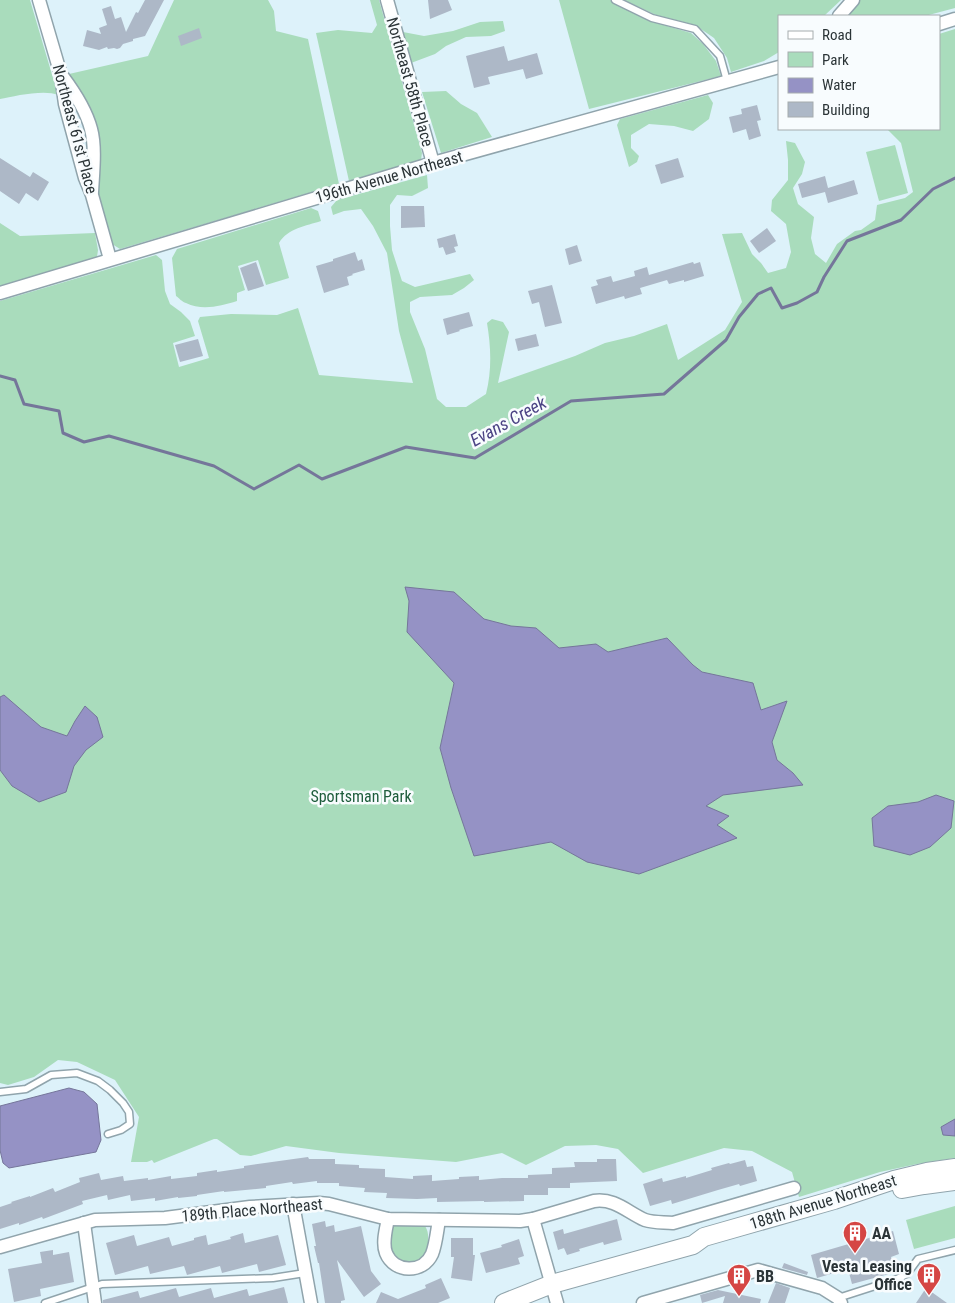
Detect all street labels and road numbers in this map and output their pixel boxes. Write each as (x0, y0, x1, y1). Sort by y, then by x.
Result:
street label: Northeast 58th Place (382, 15, 438, 149)
street label: Northeast 61st Place (49, 62, 101, 196)
street label: 196th Avenue Northeast (313, 147, 465, 207)
street label: 188th Avenue Northeast (747, 1171, 899, 1233)
street label: 189th Place Northeast (181, 1194, 324, 1226)

